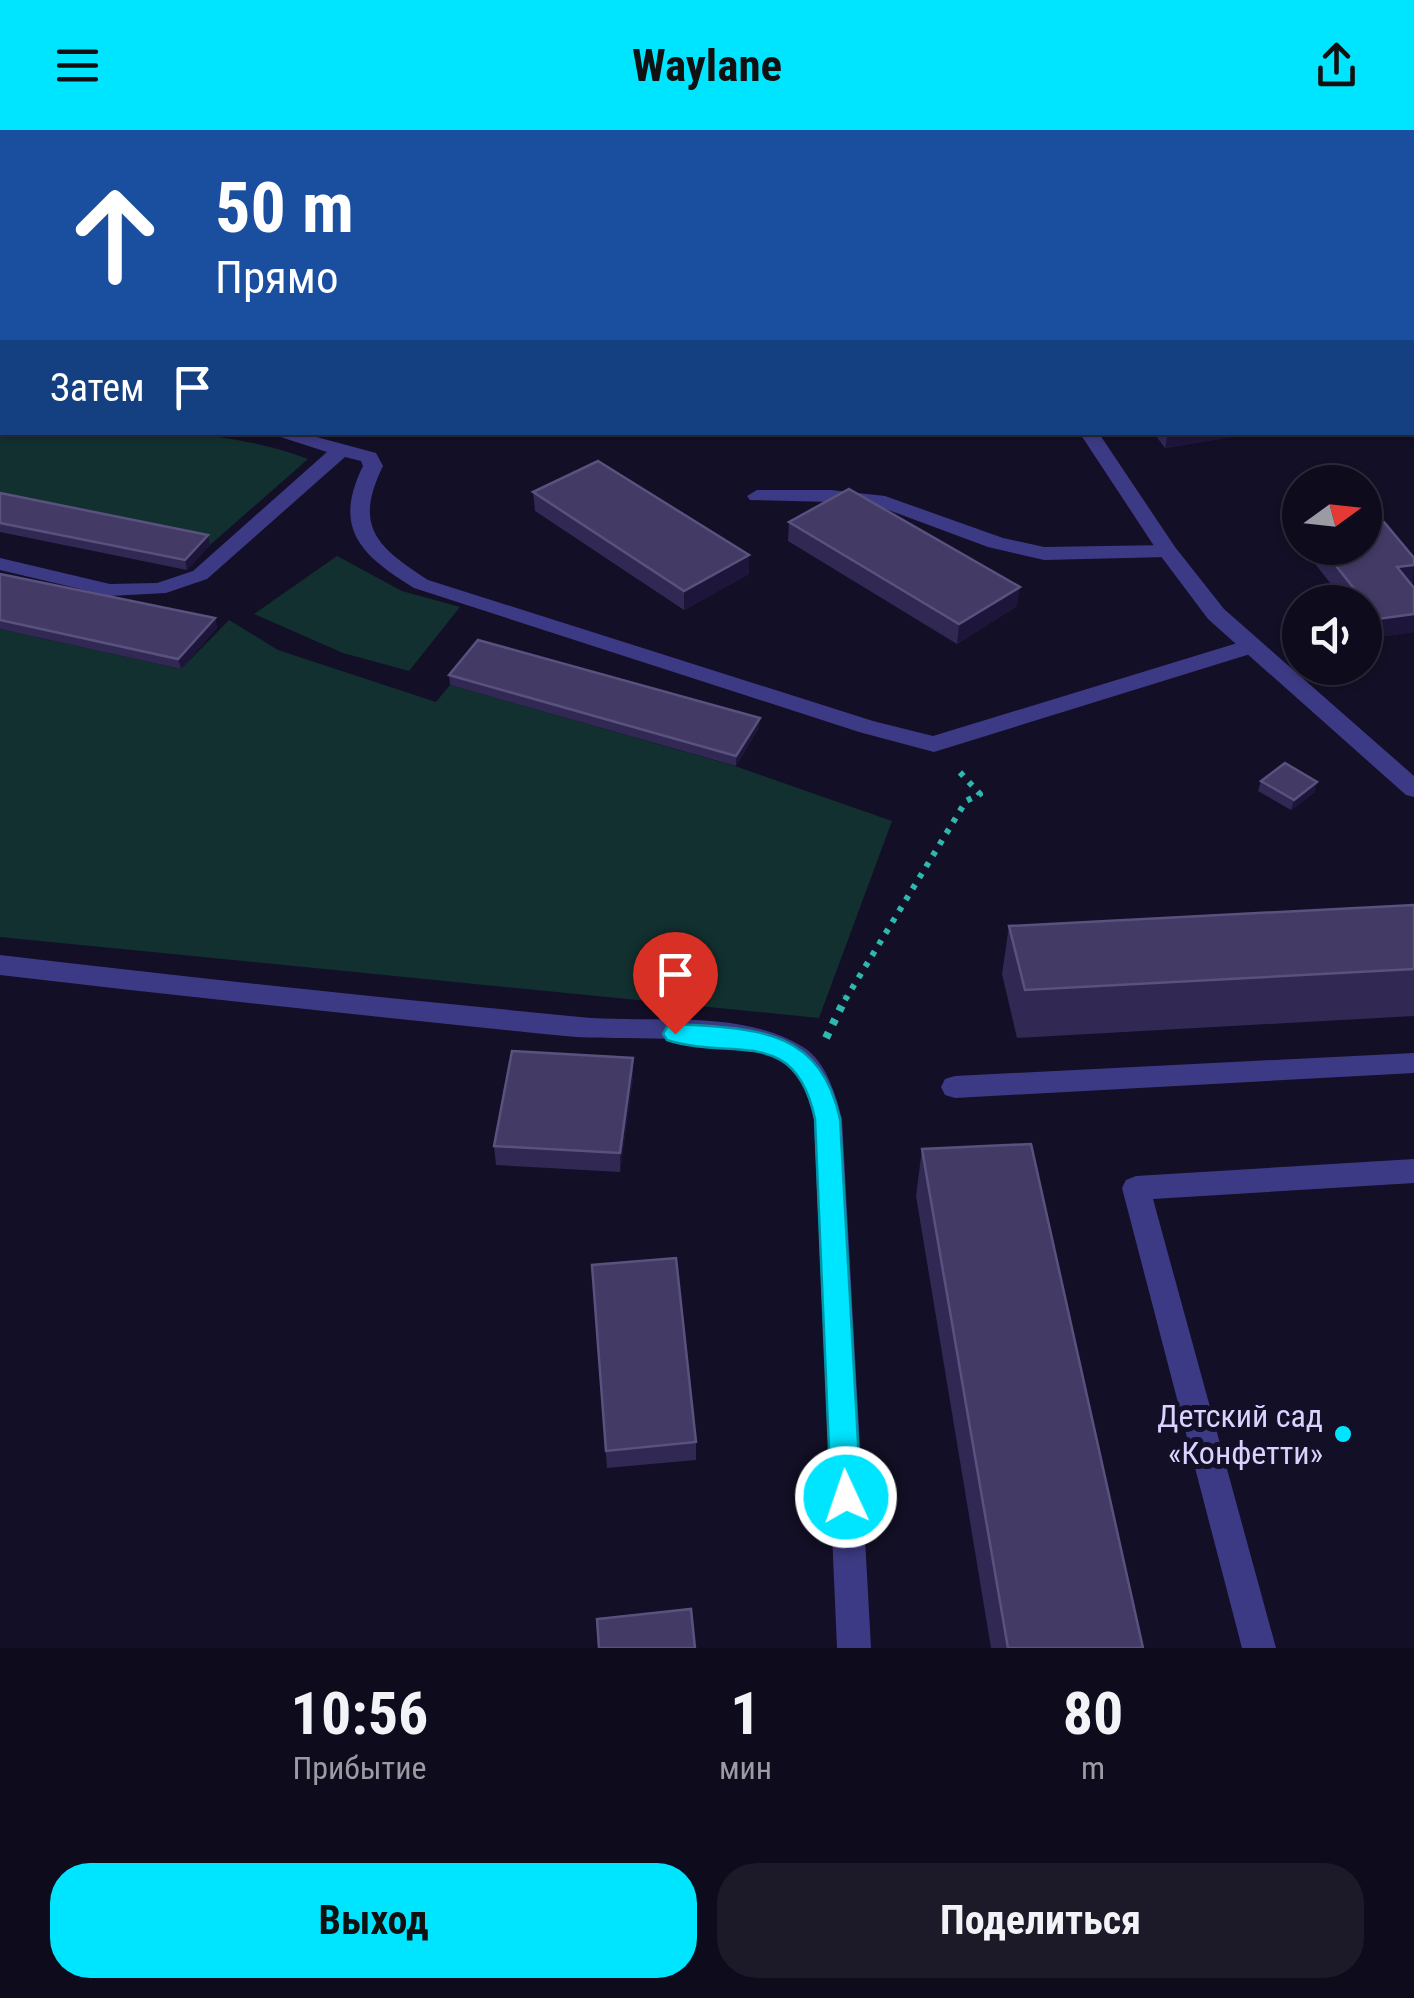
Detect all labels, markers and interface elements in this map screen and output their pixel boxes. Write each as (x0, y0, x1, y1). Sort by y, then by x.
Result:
icon: menu (50, 38, 105, 93)
icon: share (1309, 38, 1364, 93)
text: Waylane (632, 39, 782, 92)
text: 50 m (215, 167, 354, 249)
icon: ahead (50, 170, 180, 300)
text: Прямо (215, 251, 339, 304)
icon: arrive (165, 360, 220, 415)
text: Затем (50, 366, 145, 410)
north arrow (1282, 465, 1382, 565)
map controls (1282, 465, 1382, 685)
button: sound (1282, 585, 1382, 685)
pin (633, 932, 718, 1035)
icon: arrive (648, 947, 703, 1002)
place label: Детский сад «Конфетти» (1157, 1397, 1323, 1472)
marker: Детский сад «Конфетти» (1332, 1423, 1354, 1445)
position arrow (794, 1445, 898, 1549)
text: 10:56 (291, 1678, 428, 1749)
text: 1 (730, 1678, 761, 1749)
text: 80 (1063, 1678, 1123, 1749)
text: Прибытие (292, 1749, 427, 1787)
text: мин (719, 1749, 772, 1787)
text: m (1081, 1749, 1105, 1787)
button: Выход (50, 1863, 697, 1978)
button: Поделиться (717, 1863, 1364, 1978)

